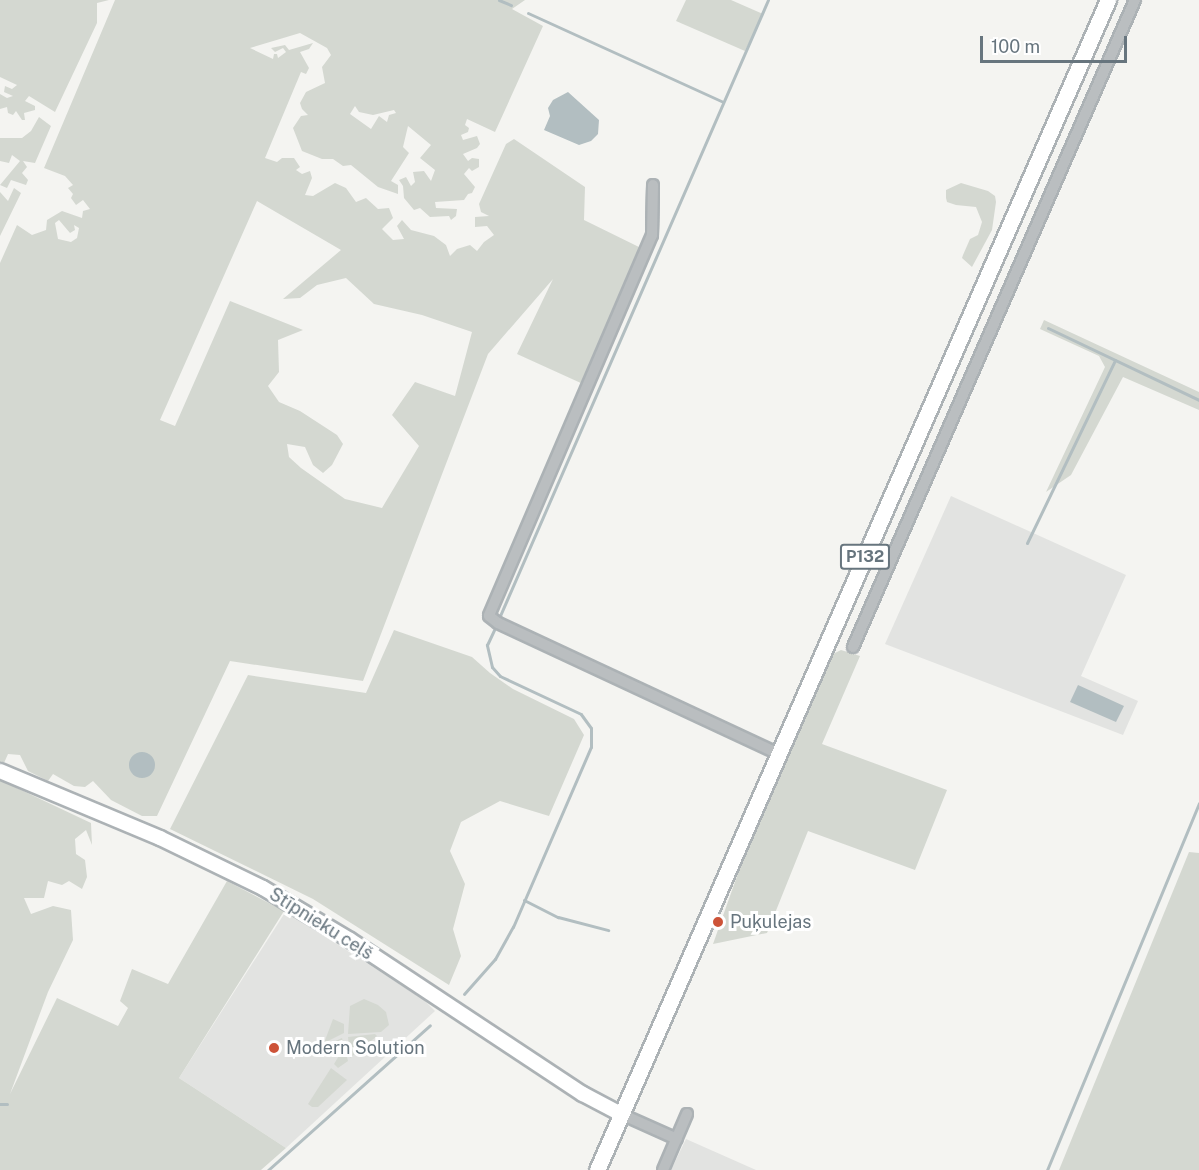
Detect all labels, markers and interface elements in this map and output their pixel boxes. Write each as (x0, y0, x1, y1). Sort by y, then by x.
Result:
scale bar (983, 24, 1130, 62)
text: 100 m (991, 36, 1040, 57)
road number: P132 (840, 544, 890, 570)
street label: Stīpnieku ceļš (265, 883, 377, 965)
place label: Puķulejas (730, 911, 811, 933)
marker: Puķulejas (711, 915, 725, 929)
place label: Modern Solution (286, 1037, 425, 1059)
marker: Modern Solution (267, 1041, 281, 1055)

